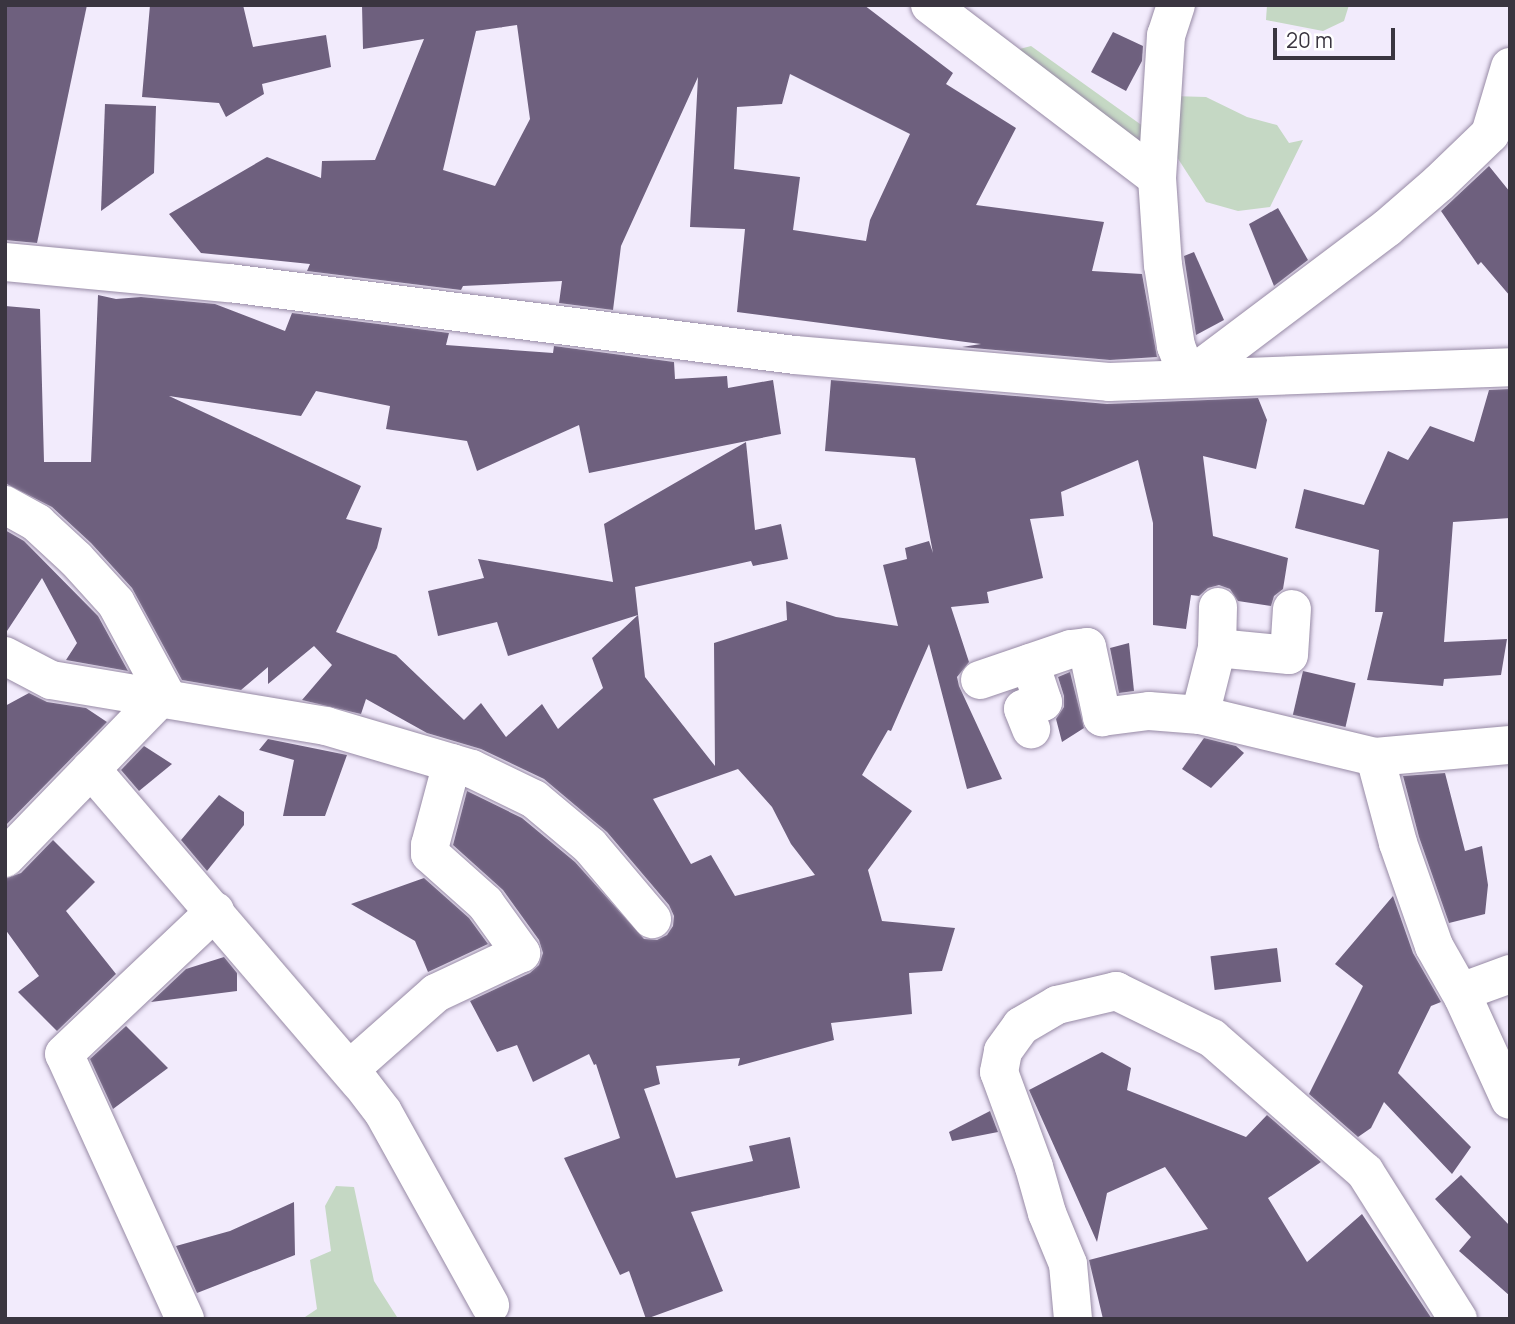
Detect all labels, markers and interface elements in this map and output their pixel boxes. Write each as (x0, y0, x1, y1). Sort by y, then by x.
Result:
scale bar (1277, 14, 1400, 58)
text: 20 m (1286, 26, 1333, 54)

